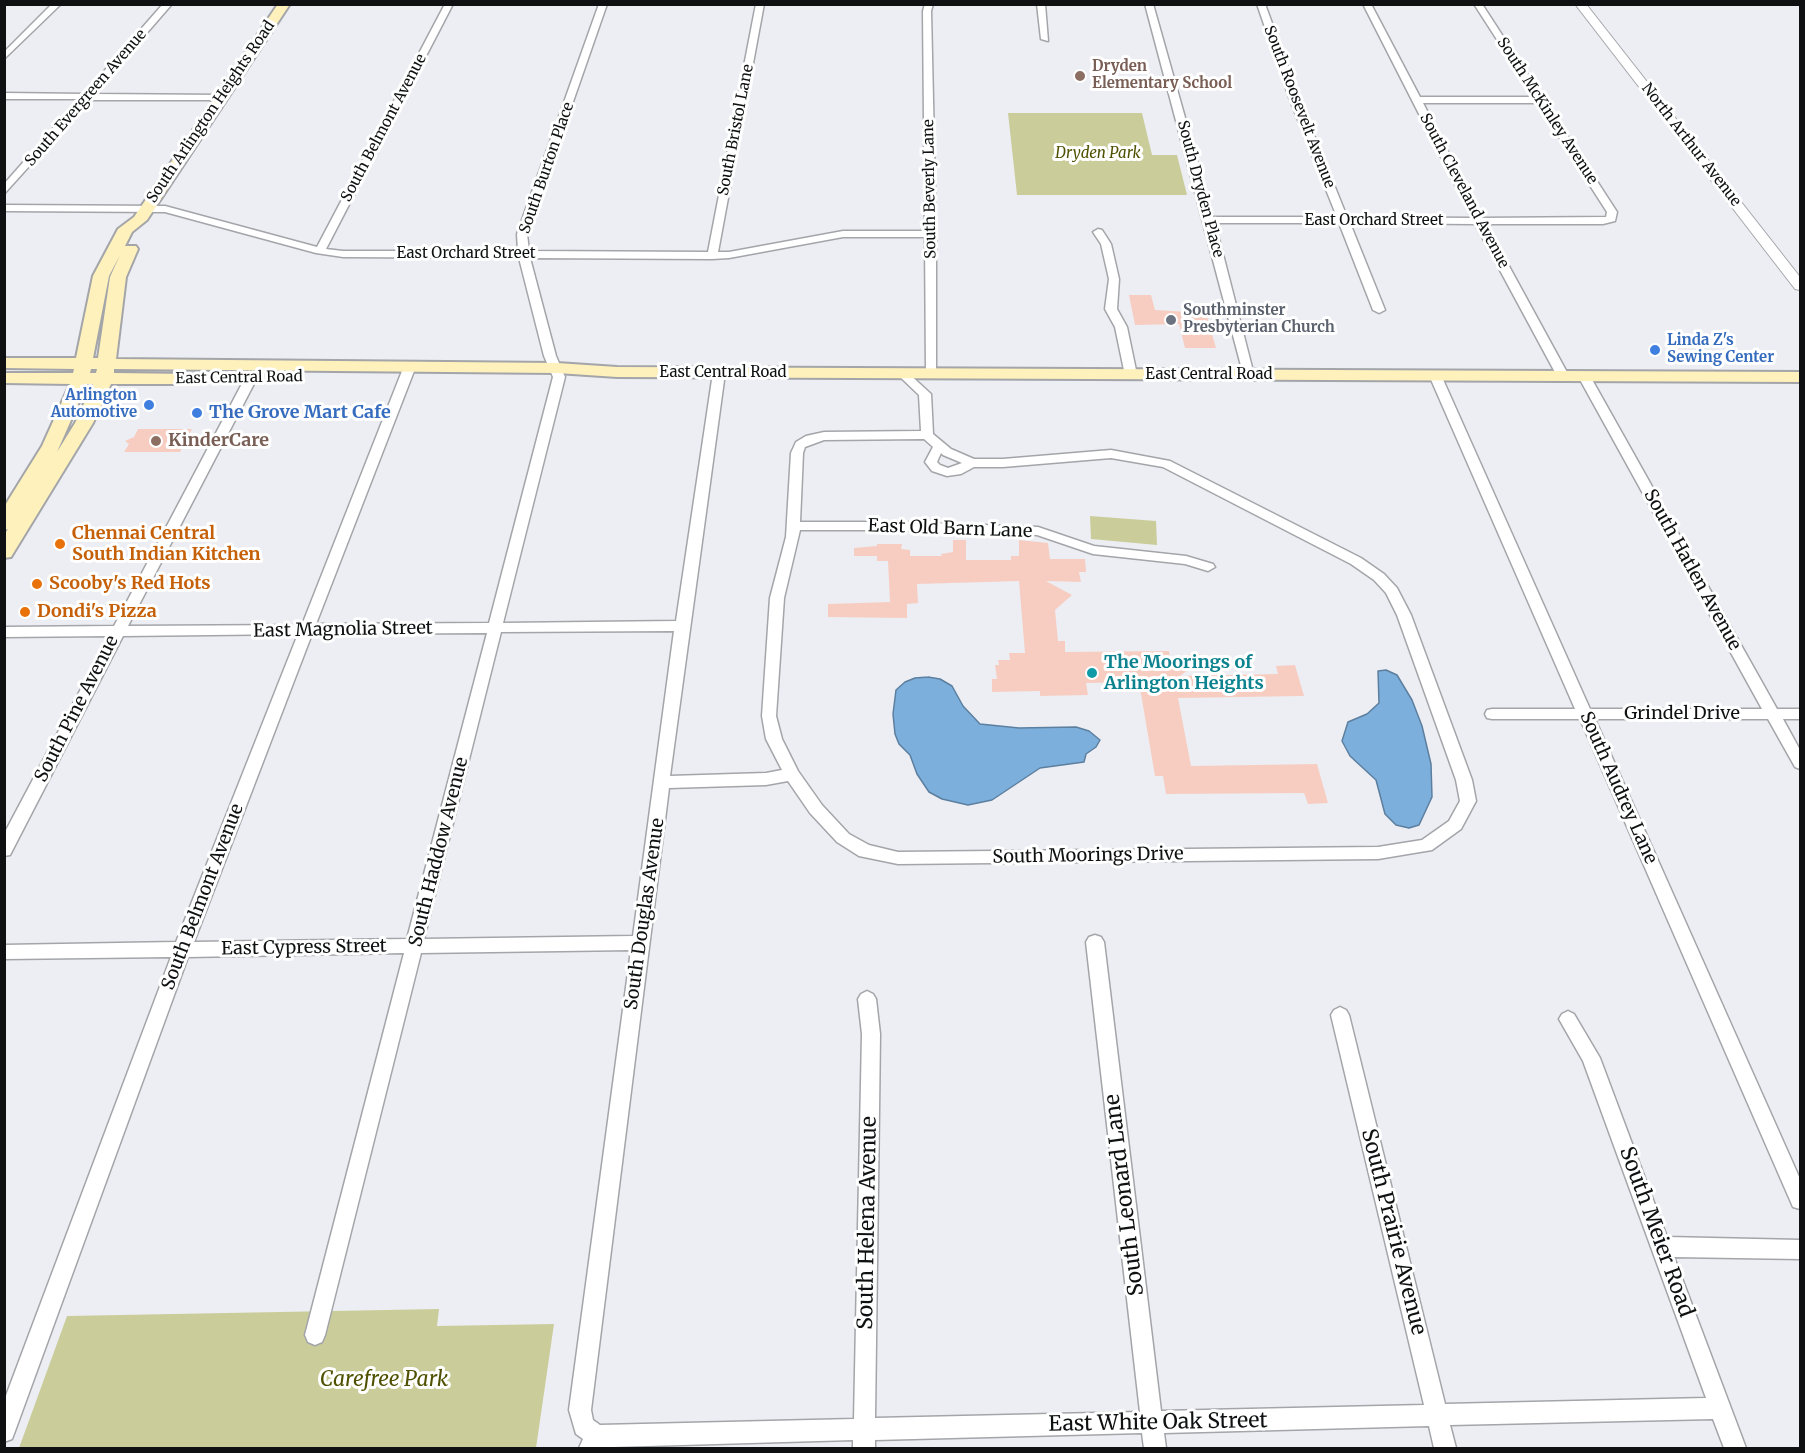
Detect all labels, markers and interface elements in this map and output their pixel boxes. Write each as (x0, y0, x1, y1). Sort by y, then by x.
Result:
street label: South Arlington Heights Road (143, 18, 279, 206)
street label: South Roosevelt Avenue (1260, 23, 1338, 191)
street label: South Evergreen Avenue (22, 26, 150, 170)
street label: South McKinley Avenue (1493, 34, 1601, 188)
street label: South Belmont Avenue (337, 51, 431, 205)
place label: Dryden Elementary School (1092, 58, 1232, 93)
street label: South Bristol Lane (714, 63, 758, 197)
marker: Dryden Elementary School (1073, 69, 1087, 83)
street label: North Arthur Avenue (1637, 80, 1745, 210)
street label: South Burton Place (516, 100, 578, 236)
street label: South Cleveland Avenue (1416, 111, 1512, 271)
street label: South Beverly Lane (920, 119, 940, 259)
street label: South Dryden Place (1173, 119, 1227, 259)
park label: Dryden Park (1055, 145, 1141, 163)
street label: East Orchard Street (1304, 212, 1444, 230)
street label: East Orchard Street (396, 245, 536, 263)
place label: Southminster Presbyterian Church (1183, 302, 1335, 337)
marker: Southminster Presbyterian Church (1164, 313, 1178, 327)
place label: Linda Z's Sewing Center (1667, 332, 1774, 367)
marker: Linda Z's Sewing Center (1648, 343, 1662, 357)
street label: East Central Road (659, 364, 787, 382)
street label: East Central Road (1145, 366, 1273, 384)
street label: East Central Road (175, 368, 303, 388)
place label: Arlington Automotive (51, 387, 137, 422)
marker: Arlington Automotive (142, 398, 156, 412)
place label: The Grove Mart Cafe (209, 402, 391, 424)
marker: The Grove Mart Cafe (190, 406, 204, 420)
place label: KinderCare (168, 430, 269, 452)
marker: KinderCare (149, 434, 163, 448)
street label: South Hatlen Avenue (1639, 486, 1745, 654)
street label: East Old Barn Lane (867, 515, 1033, 543)
place label: Chennai Central South Indian Kitchen (72, 523, 261, 566)
marker: Chennai Central South Indian Kitchen (53, 537, 67, 551)
place label: Scooby's Red Hots (49, 573, 211, 595)
marker: Scooby's Red Hots (30, 577, 44, 591)
place label: Dondi's Pizza (37, 601, 157, 623)
marker: Dondi's Pizza (18, 605, 32, 619)
street label: East Magnolia Street (253, 618, 433, 642)
street label: South Pine Avenue (31, 632, 123, 786)
place label: The Moorings of Arlington Heights (1104, 652, 1264, 694)
marker: The Moorings of Arlington Heights (1085, 666, 1099, 680)
street label: Grindel Drive (1624, 703, 1740, 725)
street label: South Audrey Lane (1575, 708, 1661, 868)
street label: South Haddow Avenue (405, 755, 473, 949)
street label: South Belmont Avenue (158, 801, 248, 993)
street label: South Douglas Avenue (621, 817, 669, 1011)
street label: South Moorings Drive (992, 844, 1184, 868)
street label: East Cypress Street (221, 936, 387, 960)
street label: South Leonard Lane (1100, 1093, 1150, 1297)
street label: South Helena Avenue (854, 1116, 882, 1330)
street label: South Prairie Avenue (1355, 1126, 1431, 1338)
street label: South Meier Road (1613, 1143, 1699, 1321)
park label: Carefree Park (320, 1367, 448, 1393)
street label: East White Oak Street (1048, 1408, 1268, 1438)

